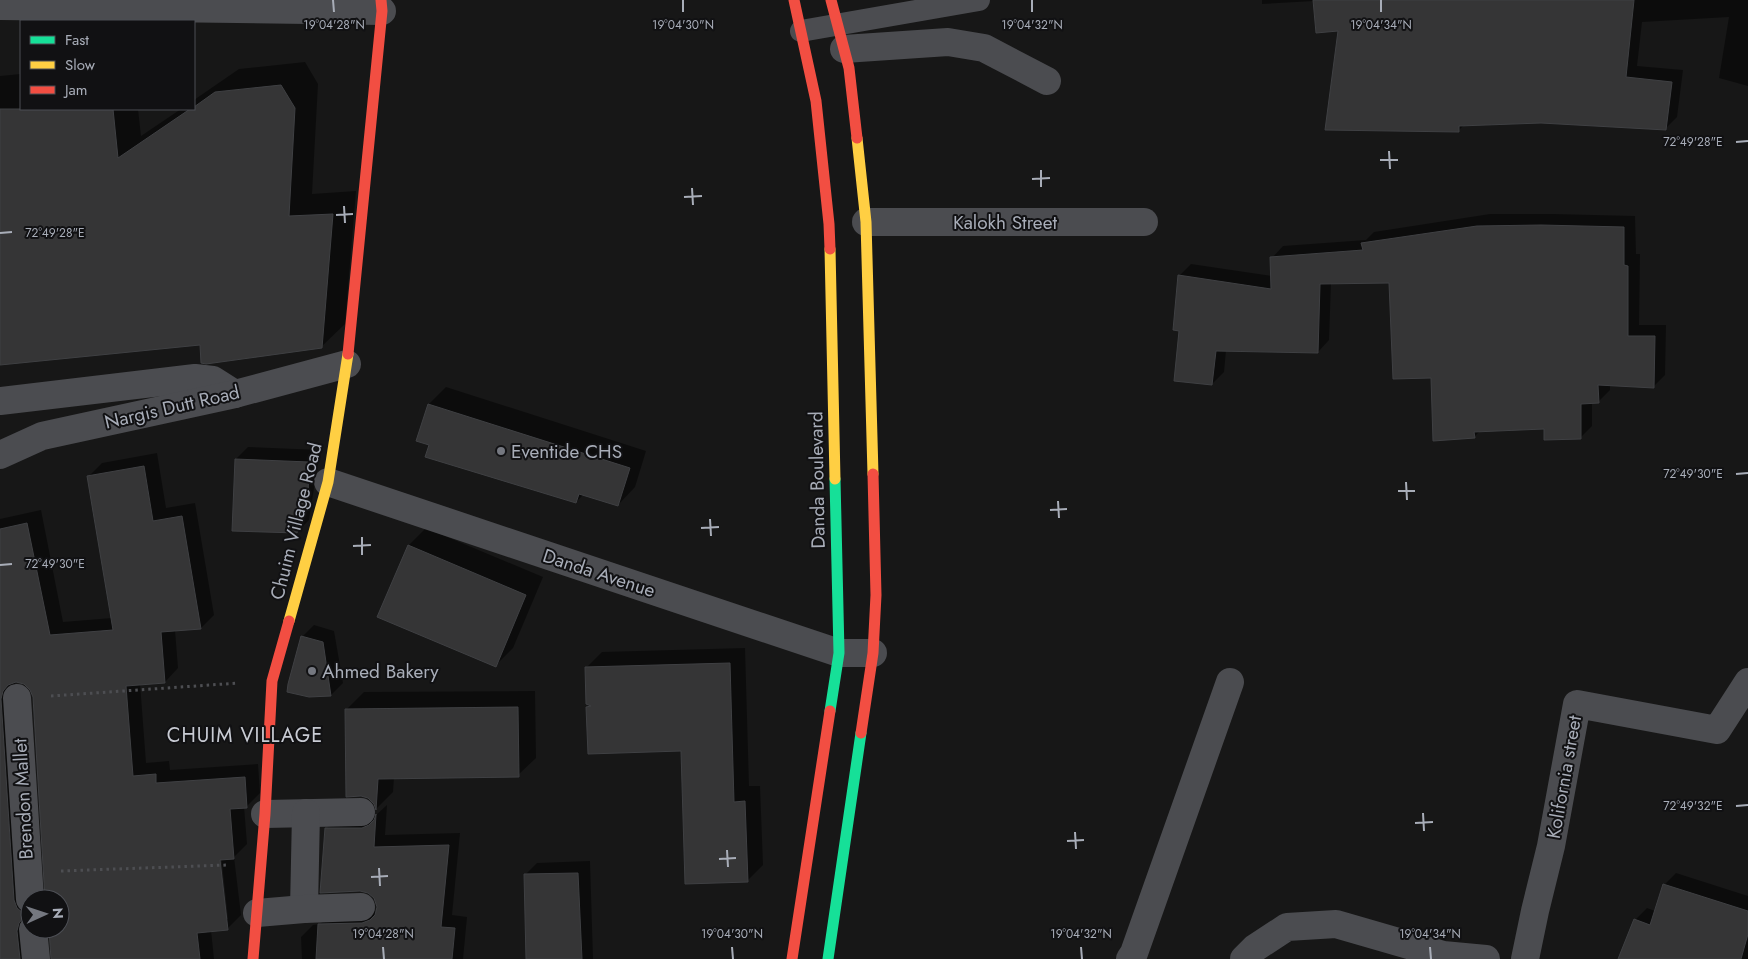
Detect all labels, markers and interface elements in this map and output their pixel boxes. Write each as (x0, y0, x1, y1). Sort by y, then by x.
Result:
text: 19°04'28"N (303, 16, 365, 34)
text: 19°04'30"N (652, 16, 714, 34)
text: 19°04'32"N (1001, 16, 1063, 34)
text: 19°04'34"N (1350, 16, 1412, 34)
legend (20, 20, 195, 110)
text: Fast (65, 29, 89, 51)
text: Slow (65, 54, 96, 76)
text: Jam (63, 79, 88, 101)
text: 72°49'28"E (1663, 133, 1723, 151)
street label: Kalokh Street (953, 209, 1057, 236)
text: 72°49'28"E (25, 224, 85, 242)
street label: Nargis Dutt Road (102, 378, 242, 436)
street label: Danda Boulevard (802, 411, 832, 549)
place label: Eventide CHS (511, 438, 622, 465)
street label: Chuim Village Road (263, 440, 329, 602)
marker: Eventide CHS (495, 445, 507, 457)
text: 72°49'30"E (1663, 465, 1723, 483)
street label: Danda Avenue (539, 542, 659, 604)
text: 72°49'30"E (25, 555, 85, 573)
place label: Ahmed Bakery (322, 658, 439, 685)
marker: Ahmed Bakery (306, 665, 318, 677)
street label: Kolifornia street (1540, 713, 1588, 841)
district label: CHUIM VILLAGE (167, 721, 323, 750)
street label: Brendon Mallet (6, 737, 40, 860)
text: 72°49'32"E (1663, 797, 1723, 815)
north arrow (20, 889, 70, 939)
text: N (48, 907, 68, 919)
text: 19°04'28"N (352, 925, 414, 943)
text: 19°04'30"N (701, 925, 763, 943)
text: 19°04'32"N (1050, 925, 1112, 943)
text: 19°04'34"N (1399, 925, 1461, 943)

